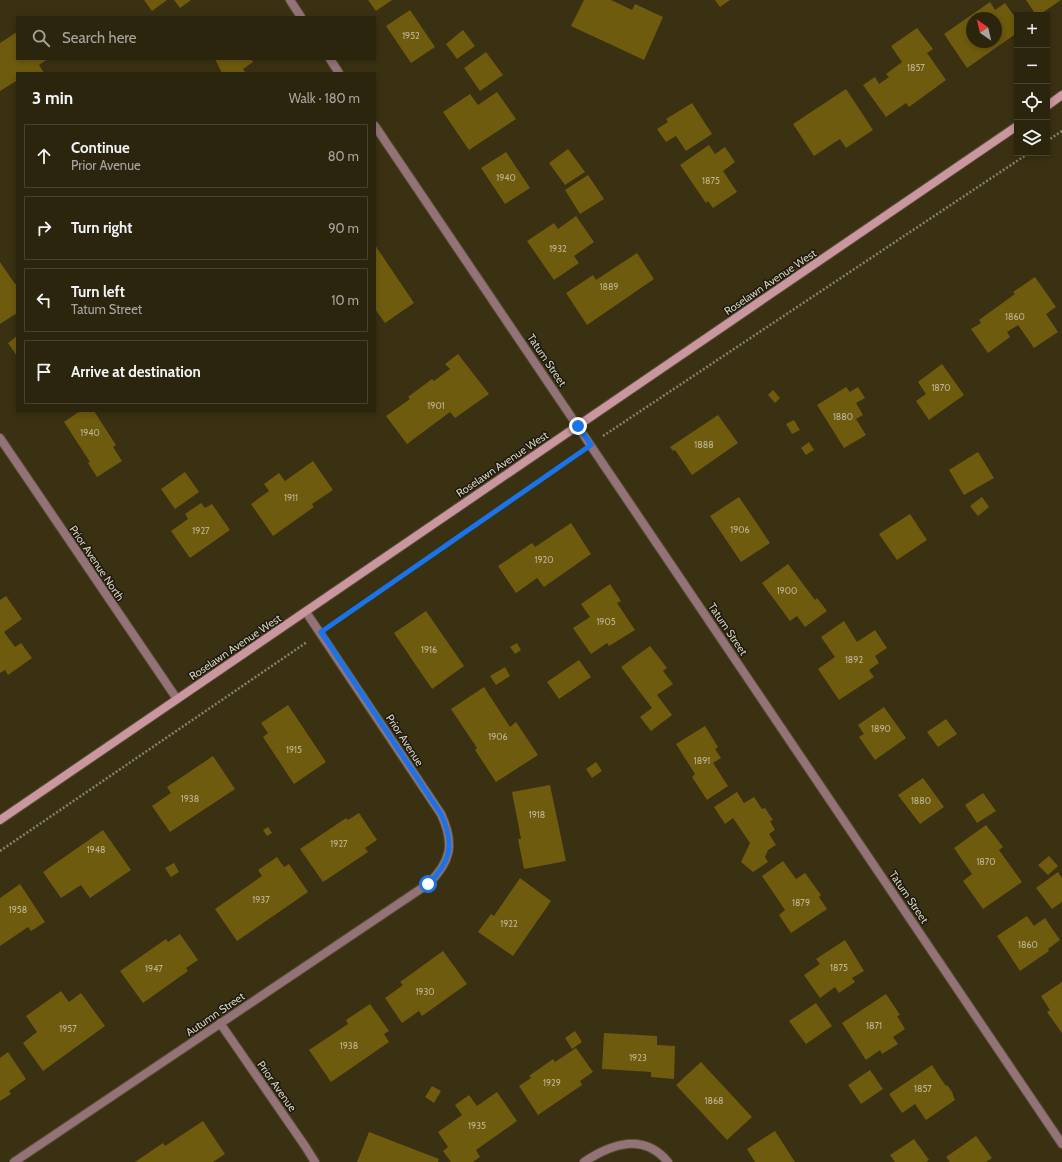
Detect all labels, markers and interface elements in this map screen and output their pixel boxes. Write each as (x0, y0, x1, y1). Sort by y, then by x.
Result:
north arrow (966, 12, 1002, 48)
map controls (1014, 12, 1050, 156)
button: + (1014, 12, 1050, 48)
search box (16, 16, 376, 60)
icon: search (30, 27, 52, 49)
text: Search here (62, 29, 137, 47)
house number: 1952 (402, 30, 420, 41)
button: − (1014, 48, 1050, 84)
house number: 1857 (907, 62, 925, 73)
button: locate (1014, 84, 1050, 120)
text: 3 min (32, 88, 73, 108)
text: Walk · 180 m (289, 90, 360, 106)
button: layers (1014, 120, 1050, 156)
text: Continue (71, 139, 130, 157)
icon: ahead (33, 145, 55, 167)
text: 80 m (328, 148, 359, 164)
text: Prior Avenue (71, 157, 141, 173)
house number: 1940 (496, 172, 516, 183)
house number: 1875 (702, 175, 720, 186)
icon: right (33, 217, 55, 239)
text: Turn right (71, 219, 132, 237)
text: 90 m (328, 220, 359, 236)
house number: 1932 (549, 243, 567, 254)
street label: Roselawn Avenue West (721, 246, 819, 318)
house number: 1889 (600, 281, 618, 292)
text: Turn left (71, 283, 125, 301)
icon: left (33, 289, 55, 311)
text: 10 m (331, 292, 359, 308)
text: Tatum Street (71, 301, 142, 317)
house number: 1860 (1005, 311, 1025, 322)
street label: Tatum Street (524, 331, 570, 389)
icon: arrive (33, 361, 55, 383)
text: Arrive at destination (71, 363, 201, 381)
house number: 1870 (931, 382, 951, 393)
house number: 1901 (427, 400, 445, 411)
house number: 1880 (833, 411, 853, 422)
route end (569, 417, 587, 435)
house number: 1940 (80, 427, 100, 438)
street label: Roselawn Avenue West (453, 428, 551, 500)
house number: 1888 (694, 439, 714, 450)
house number: 1911 (284, 492, 298, 503)
street label: Prior Avenue North (67, 523, 127, 603)
house number: 1906 (730, 524, 750, 535)
house number: 1927 (192, 525, 210, 536)
house number: 1920 (534, 554, 554, 565)
house number: 1900 (777, 585, 797, 596)
street label: Tatum Street (705, 600, 751, 658)
street label: Roselawn Avenue West (186, 611, 284, 683)
house number: 1905 (596, 616, 616, 627)
house number: 1916 (421, 644, 437, 655)
house number: 1892 (845, 654, 863, 665)
street label: Prior Avenue (383, 711, 427, 769)
house number: 1890 (871, 723, 891, 734)
house number: 1906 (488, 731, 508, 742)
house number: 1915 (286, 744, 302, 755)
house number: 1891 (694, 755, 710, 766)
house number: 1938 (181, 793, 199, 804)
house number: 1880 (911, 795, 931, 806)
house number: 1918 (529, 809, 545, 820)
house number: 1927 (330, 838, 348, 849)
house number: 1948 (87, 844, 105, 855)
house number: 1870 (976, 856, 996, 867)
street label: Tatum Street (886, 868, 932, 926)
route start (419, 875, 437, 893)
house number: 1937 (252, 894, 270, 905)
house number: 1879 (792, 897, 810, 908)
house number: 1958 (9, 904, 27, 915)
house number: 1922 (500, 918, 518, 929)
house number: 1860 (1018, 939, 1038, 950)
house number: 1875 (830, 962, 848, 973)
house number: 1947 (145, 963, 163, 974)
house number: 1930 (415, 986, 435, 997)
street label: Autumn Street (183, 989, 248, 1039)
house number: 1871 (866, 1020, 882, 1031)
house number: 1957 (59, 1023, 77, 1034)
house number: 1938 (340, 1040, 358, 1051)
house number: 1923 (629, 1052, 647, 1063)
street label: Prior Avenue (254, 1058, 300, 1114)
house number: 1929 (543, 1077, 561, 1088)
house number: 1857 (914, 1083, 932, 1094)
house number: 1868 (705, 1095, 723, 1106)
house number: 1935 (468, 1120, 486, 1131)

